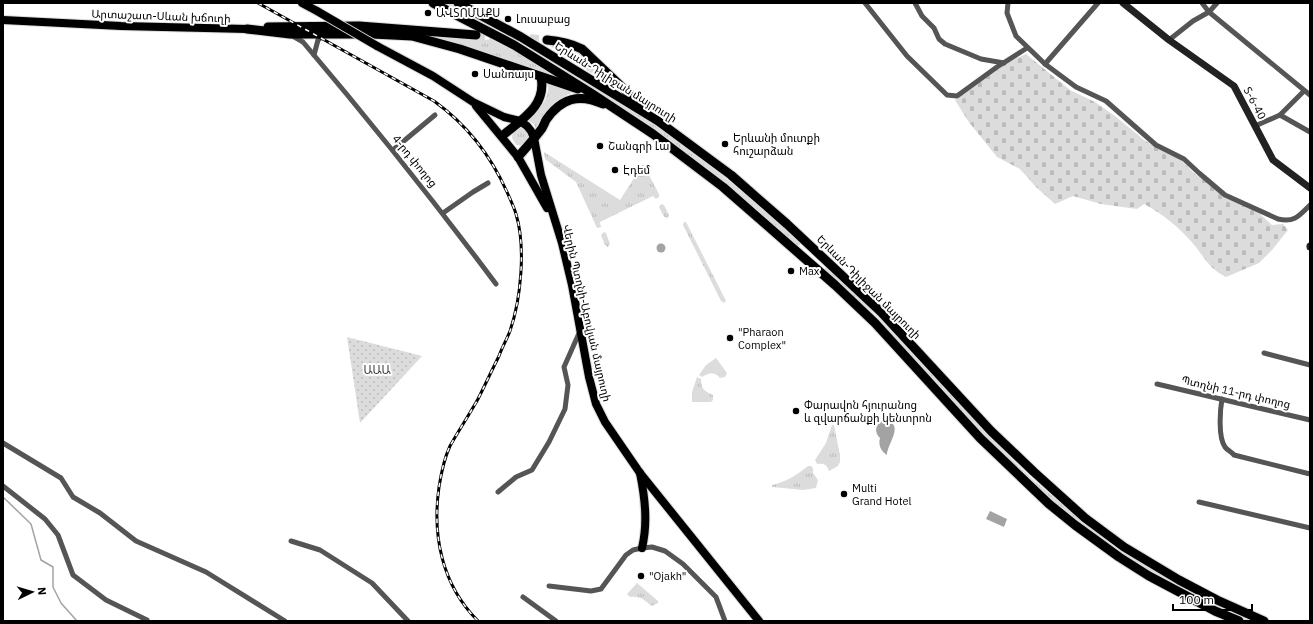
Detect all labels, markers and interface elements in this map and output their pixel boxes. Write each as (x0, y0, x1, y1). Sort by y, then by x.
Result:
place label: ԱՎՏՈՄԱՔՍ (436, 6, 500, 20)
street label: Արտաշատ-Սևան խճուղի (91, 7, 231, 25)
marker: ԱՎՏՈՄԱՔՍ (423, 8, 433, 18)
place label: Լուսաբաց (516, 12, 570, 26)
marker: Լուսաբաց (503, 14, 513, 24)
street label: Երևան-Դիլիջան մայրուղի (552, 39, 680, 125)
place label: Սանռայս (483, 67, 534, 81)
marker: Սանռայս (470, 69, 480, 79)
street label: Տ-6-40 (1241, 84, 1269, 122)
place label: Երևանի մուտքի հուշարձան (733, 131, 820, 158)
street label: 4-րդ փողոց (390, 132, 440, 190)
place label: Շանգրի Լա (608, 139, 669, 153)
marker: Երևանի մուտքի հուշարձան (720, 139, 730, 149)
marker: Շանգրի Լա (595, 141, 605, 151)
place label: Էդեմ (623, 163, 651, 177)
marker: Էդեմ (610, 165, 620, 175)
street label: Վերին Պտղնի-Աբովյան մայրուղի (560, 223, 614, 403)
street label: Երևան-Դիլիջան մայրուղի (814, 232, 924, 342)
place label: Max (799, 264, 820, 278)
marker: Max (786, 266, 796, 276)
place label: "Pharaon Complex" (738, 325, 786, 352)
marker: "Pharaon Complex" (725, 333, 735, 343)
park label: ԱԱԱ (363, 363, 391, 377)
street label: Պտղնի 11-րդ փողոց (1180, 373, 1292, 411)
place label: Փարավոն հյուրանոց և զվարճանքի կենտրոն (804, 398, 932, 425)
marker: Փարավոն հյուրանոց և զվարճանքի կենտրոն (791, 406, 801, 416)
place label: Multi Grand Hotel (852, 481, 912, 508)
marker: Multi Grand Hotel (839, 489, 849, 499)
place label: "Ojakh" (649, 569, 686, 583)
marker: "Ojakh" (636, 571, 646, 581)
north arrow (12, 572, 52, 612)
scale bar (1173, 586, 1252, 612)
text: N (35, 587, 49, 596)
text: 100 m (1179, 592, 1214, 607)

